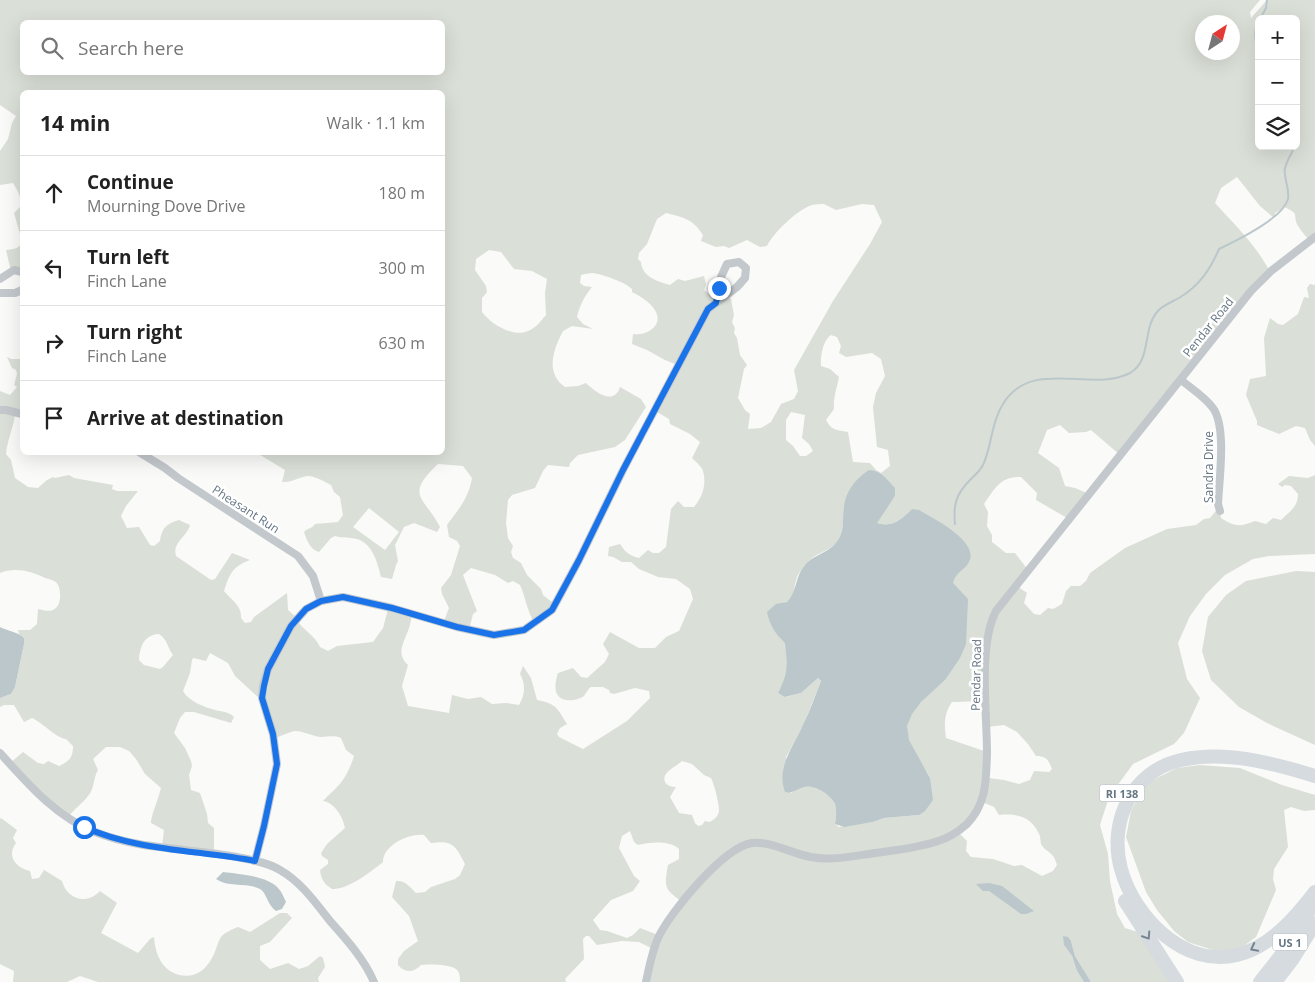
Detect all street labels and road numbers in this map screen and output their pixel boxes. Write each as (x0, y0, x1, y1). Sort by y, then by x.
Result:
street label: Pendar Road (1179, 294, 1237, 360)
street label: Sandra Drive (1200, 431, 1217, 503)
street label: Pheasant Run (209, 481, 283, 537)
street label: Pendar Road (967, 639, 985, 711)
road number: RI 138 (1100, 784, 1144, 801)
road number: US 1 (1272, 934, 1308, 950)

